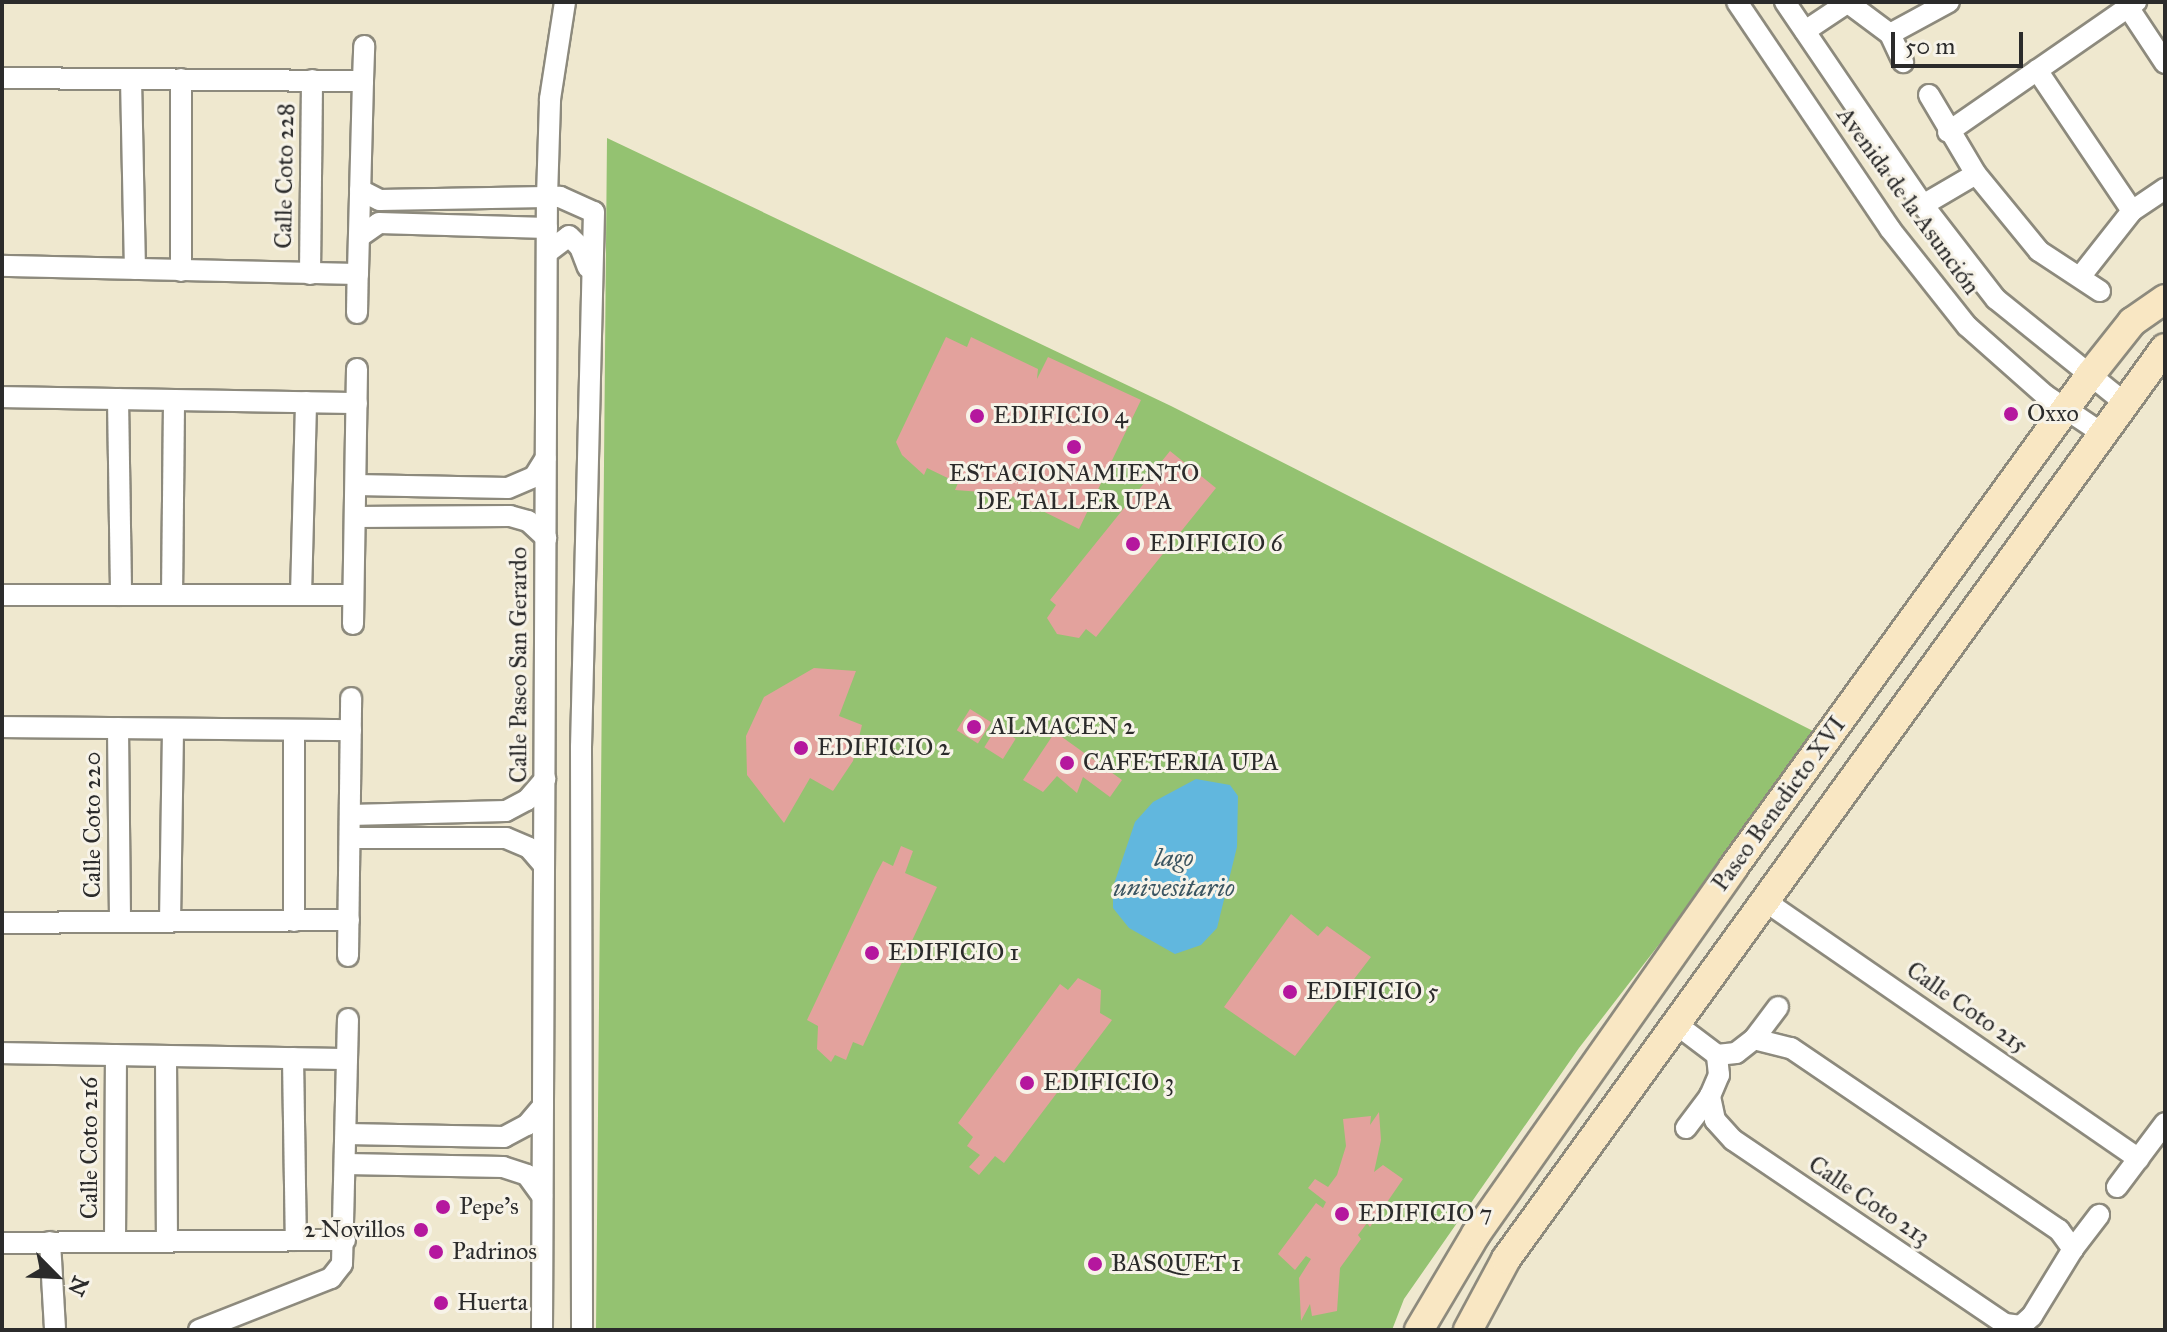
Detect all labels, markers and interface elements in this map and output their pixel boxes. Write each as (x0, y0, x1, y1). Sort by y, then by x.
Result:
scale bar (1895, 16, 2027, 66)
text: 50 m (1905, 31, 1955, 61)
street label: Avenida de la Asunción (1830, 102, 1986, 300)
street label: Calle Coto 228 (269, 103, 301, 249)
place label: Oxxo (2027, 400, 2079, 428)
place label: EDIFICIO 4 (993, 402, 1128, 430)
marker: Oxxo (2002, 405, 2020, 423)
marker: EDIFICIO 4 (968, 407, 986, 425)
marker: ESTACIONAMIENTO DE TALLER UPA (1065, 438, 1083, 456)
place label: ESTACIONAMIENTO DE TALLER UPA (949, 460, 1199, 516)
place label: EDIFICIO 6 (1149, 530, 1283, 558)
marker: EDIFICIO 6 (1124, 535, 1142, 553)
street label: Calle Paseo San Gerardo (505, 547, 533, 783)
street label: Paseo Benedicto XVI (1706, 711, 1852, 897)
place label: ALMACEN 2 (990, 713, 1135, 741)
marker: ALMACEN 2 (965, 718, 983, 736)
place label: EDIFICIO 2 (817, 734, 950, 762)
marker: EDIFICIO 2 (792, 739, 810, 757)
place label: CAFETERIA UPA (1083, 749, 1279, 777)
street label: Calle Coto 220 (79, 752, 107, 898)
marker: CAFETERIA UPA (1058, 754, 1076, 772)
water label: lago univesitario (1113, 842, 1235, 904)
place label: EDIFICIO 1 (888, 939, 1019, 967)
marker: EDIFICIO 1 (863, 944, 881, 962)
street label: Calle Coto 215 (1901, 956, 2033, 1060)
place label: EDIFICIO 5 (1306, 978, 1439, 1006)
marker: EDIFICIO 5 (1281, 983, 1299, 1001)
place label: EDIFICIO 3 (1043, 1069, 1174, 1097)
marker: EDIFICIO 3 (1018, 1074, 1036, 1092)
street label: Calle Coto 216 (76, 1077, 104, 1219)
street label: Calle Coto 213 (1803, 1150, 1935, 1252)
place label: Pepe's (459, 1193, 519, 1221)
marker: Pepe's (434, 1198, 452, 1216)
place label: EDIFICIO 7 (1358, 1200, 1492, 1228)
marker: EDIFICIO 7 (1333, 1205, 1351, 1223)
place label: 2 Novillos (304, 1216, 405, 1244)
marker: 2 Novillos (412, 1221, 430, 1239)
north arrow (16, 1236, 96, 1316)
place label: Padrinos (452, 1238, 537, 1266)
marker: Padrinos (427, 1243, 445, 1261)
place label: BASQUET 1 (1111, 1250, 1241, 1278)
marker: BASQUET 1 (1086, 1255, 1104, 1273)
text: N (62, 1272, 95, 1300)
place label: Huerta (457, 1289, 528, 1317)
marker: Huerta (432, 1294, 450, 1312)

